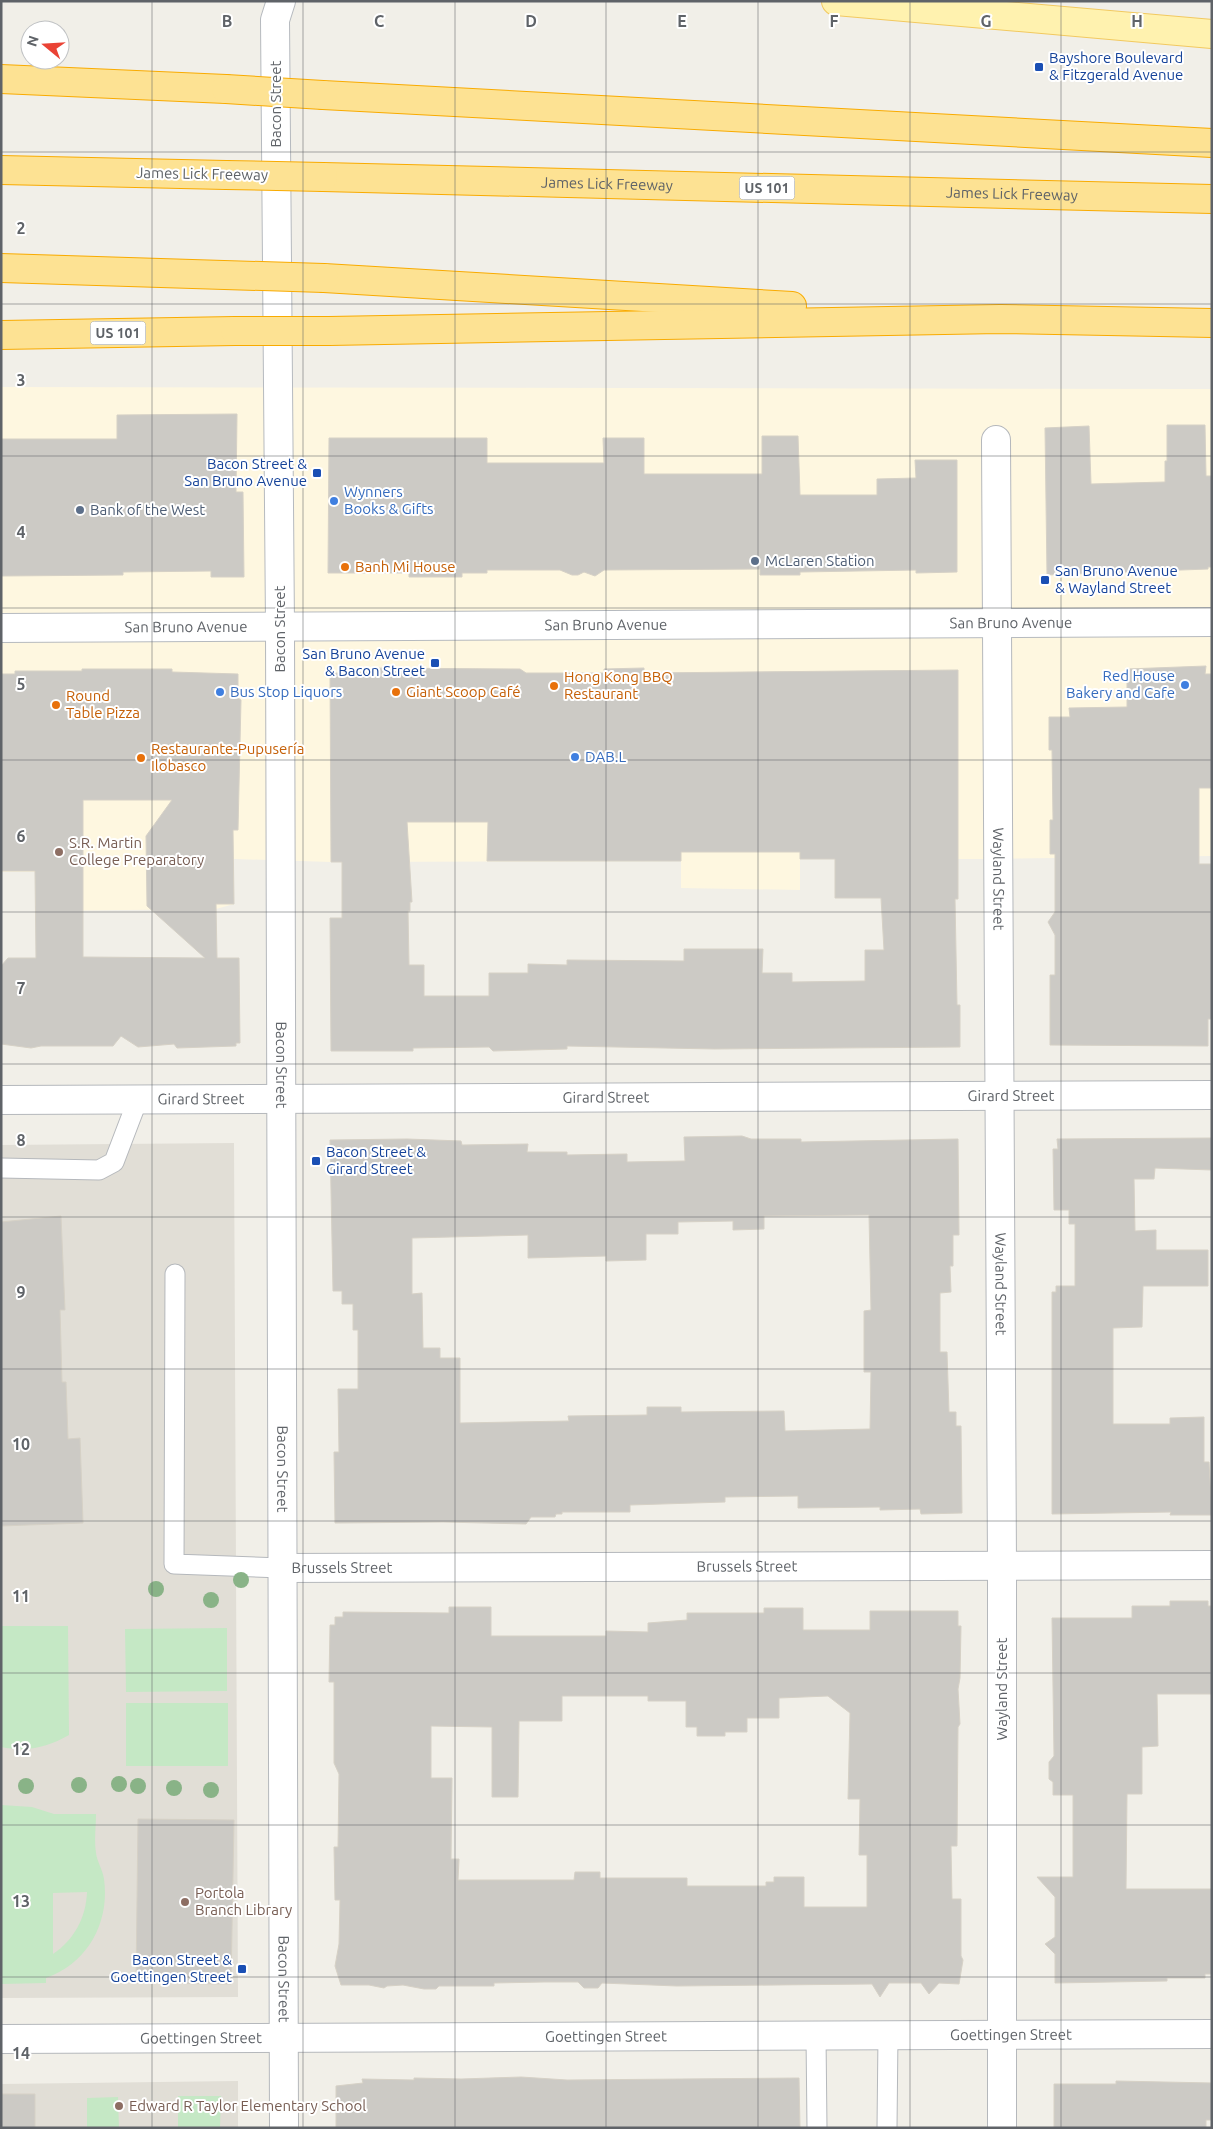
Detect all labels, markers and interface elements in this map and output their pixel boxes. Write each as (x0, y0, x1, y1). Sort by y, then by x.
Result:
text: B (222, 12, 232, 30)
text: C (374, 12, 384, 30)
text: D (525, 12, 537, 30)
text: E (677, 12, 687, 30)
text: F (830, 12, 839, 30)
text: G (980, 12, 992, 30)
text: H (1131, 12, 1143, 30)
north arrow (20, 20, 70, 70)
text: N (23, 34, 42, 48)
place label: Bayshore Boulevard & Fitzgerald Avenue (1049, 49, 1183, 83)
street label: Bacon Street (267, 60, 284, 147)
marker: Bayshore Boulevard & Fitzgerald Avenue (1033, 61, 1045, 73)
street label: James Lick Freeway (136, 164, 268, 183)
street label: James Lick Freeway (541, 173, 673, 194)
road number: US 101 (740, 177, 794, 200)
street label: James Lick Freeway (946, 183, 1078, 204)
text: 2 (16, 219, 26, 237)
road number: US 101 (90, 322, 146, 344)
text: 3 (16, 371, 26, 389)
place label: Bacon Street & San Bruno Avenue (184, 455, 307, 489)
marker: Bacon Street & San Bruno Avenue (311, 467, 323, 479)
place label: Wynners Books & Gifts (344, 483, 434, 517)
marker: Wynners Books & Gifts (328, 495, 340, 507)
place label: Bank of the West (90, 501, 205, 518)
marker: Bank of the West (74, 504, 86, 516)
text: 4 (16, 523, 26, 541)
place label: McLaren Station (765, 552, 875, 569)
marker: McLaren Station (749, 555, 761, 567)
place label: Banh Mi House (355, 558, 456, 575)
marker: Banh Mi House (339, 561, 351, 573)
place label: San Bruno Avenue & Wayland Street (1055, 562, 1178, 596)
marker: San Bruno Avenue & Wayland Street (1039, 574, 1051, 586)
street label: Bacon Street (271, 585, 288, 672)
street label: San Bruno Avenue (950, 614, 1072, 631)
street label: San Bruno Avenue (545, 616, 667, 633)
street label: San Bruno Avenue (125, 618, 247, 635)
place label: San Bruno Avenue & Bacon Street (302, 645, 425, 679)
marker: San Bruno Avenue & Bacon Street (429, 657, 441, 669)
place label: Red House Bakery and Cafe (1066, 667, 1175, 701)
place label: Hong Kong BBQ Restaurant (564, 668, 673, 702)
text: 5 (16, 675, 26, 693)
marker: Red House Bakery and Cafe (1179, 679, 1191, 691)
marker: Hong Kong BBQ Restaurant (548, 680, 560, 692)
place label: Bus Stop Liquors (230, 683, 342, 700)
place label: Giant Scoop Café (406, 683, 521, 700)
marker: Bus Stop Liquors (214, 686, 226, 698)
marker: Giant Scoop Café (390, 686, 402, 698)
place label: Round Table Pizza (66, 687, 140, 721)
marker: Round Table Pizza (50, 699, 62, 711)
place label: Restaurante-Pupusería Ilobasco (151, 740, 304, 774)
place label: DAB.L (585, 748, 626, 765)
marker: DAB.L (569, 751, 581, 763)
marker: Restaurante-Pupusería Ilobasco (135, 752, 147, 764)
text: 6 (16, 827, 26, 845)
street label: Wayland Street (990, 827, 1008, 931)
place label: S.R. Martin College Preparatory (69, 834, 204, 868)
marker: S.R. Martin College Preparatory (53, 846, 65, 858)
text: 7 (16, 979, 26, 997)
street label: Bacon Street (273, 1022, 290, 1109)
street label: Girard Street (968, 1087, 1055, 1104)
street label: Girard Street (563, 1088, 650, 1106)
street label: Girard Street (158, 1090, 245, 1107)
text: 8 (16, 1131, 26, 1149)
place label: Bacon Street & Girard Street (326, 1143, 426, 1177)
marker: Bacon Street & Girard Street (310, 1155, 322, 1167)
street label: Wayland Street (992, 1232, 1010, 1336)
text: 9 (16, 1283, 26, 1301)
street label: Bacon Street (274, 1426, 291, 1513)
text: 10 (12, 1435, 30, 1453)
street label: Brussels Street (697, 1557, 798, 1575)
street label: Brussels Street (292, 1559, 393, 1576)
text: 11 (12, 1587, 30, 1605)
street label: Wayland Street (993, 1637, 1010, 1740)
text: 12 (12, 1740, 30, 1758)
place label: Portola Branch Library (195, 1884, 292, 1918)
text: 13 (12, 1892, 30, 1910)
marker: Portola Branch Library (179, 1896, 191, 1908)
street label: Bacon Street (275, 1936, 293, 2023)
place label: Bacon Street & Goettingen Street (110, 1951, 232, 1985)
marker: Bacon Street & Goettingen Street (236, 1963, 248, 1975)
street label: Goettingen Street (950, 2026, 1072, 2043)
street label: Goettingen Street (545, 2027, 667, 2045)
street label: Goettingen Street (140, 2029, 262, 2046)
text: 14 (12, 2044, 30, 2062)
place label: Edward R Taylor Elementary School (129, 2097, 366, 2114)
marker: Edward R Taylor Elementary School (113, 2100, 125, 2112)

